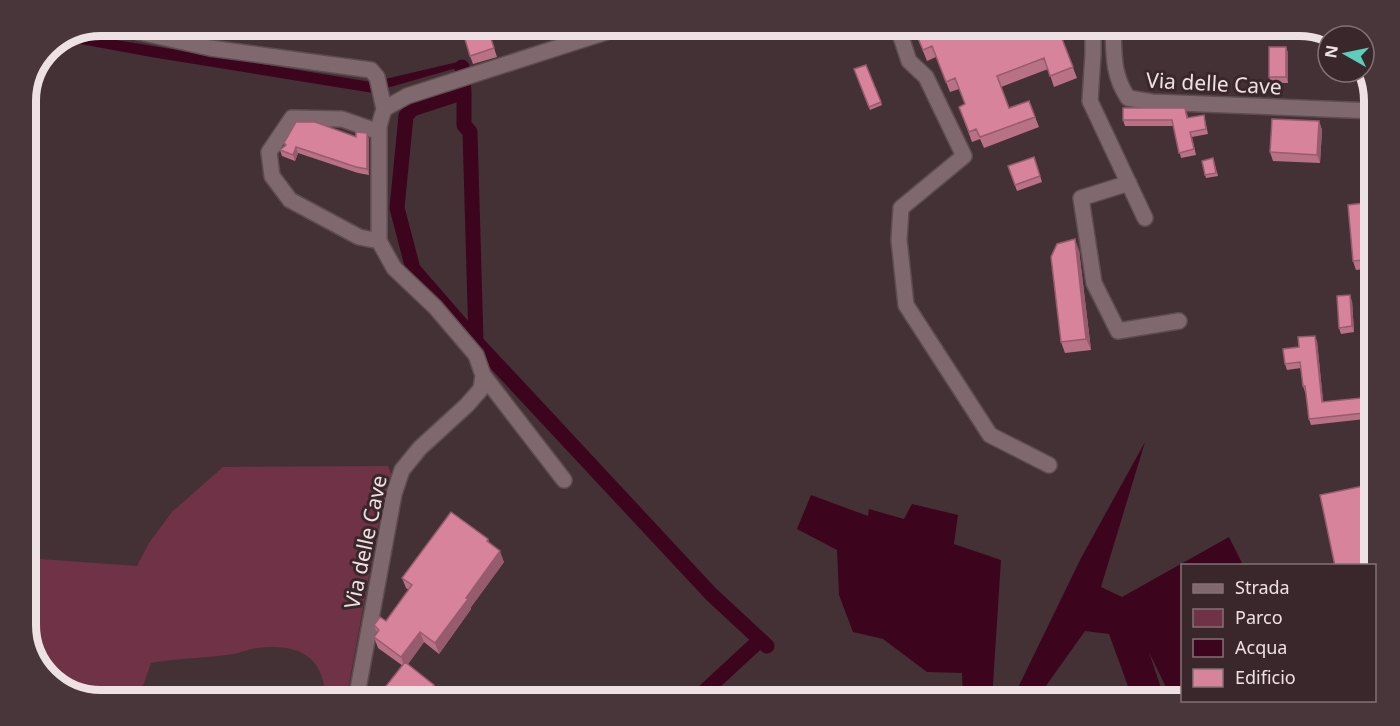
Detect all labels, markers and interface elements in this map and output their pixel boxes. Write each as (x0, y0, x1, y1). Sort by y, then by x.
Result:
north arrow (1316, 24, 1376, 84)
text: N (1319, 44, 1343, 60)
street label: Via delle Cave (1145, 65, 1283, 101)
street label: Via delle Cave (337, 473, 393, 611)
legend (1181, 564, 1376, 702)
text: Strada (1235, 575, 1290, 599)
text: Parco (1235, 605, 1283, 629)
text: Acqua (1235, 635, 1287, 659)
text: Edificio (1235, 665, 1296, 689)

